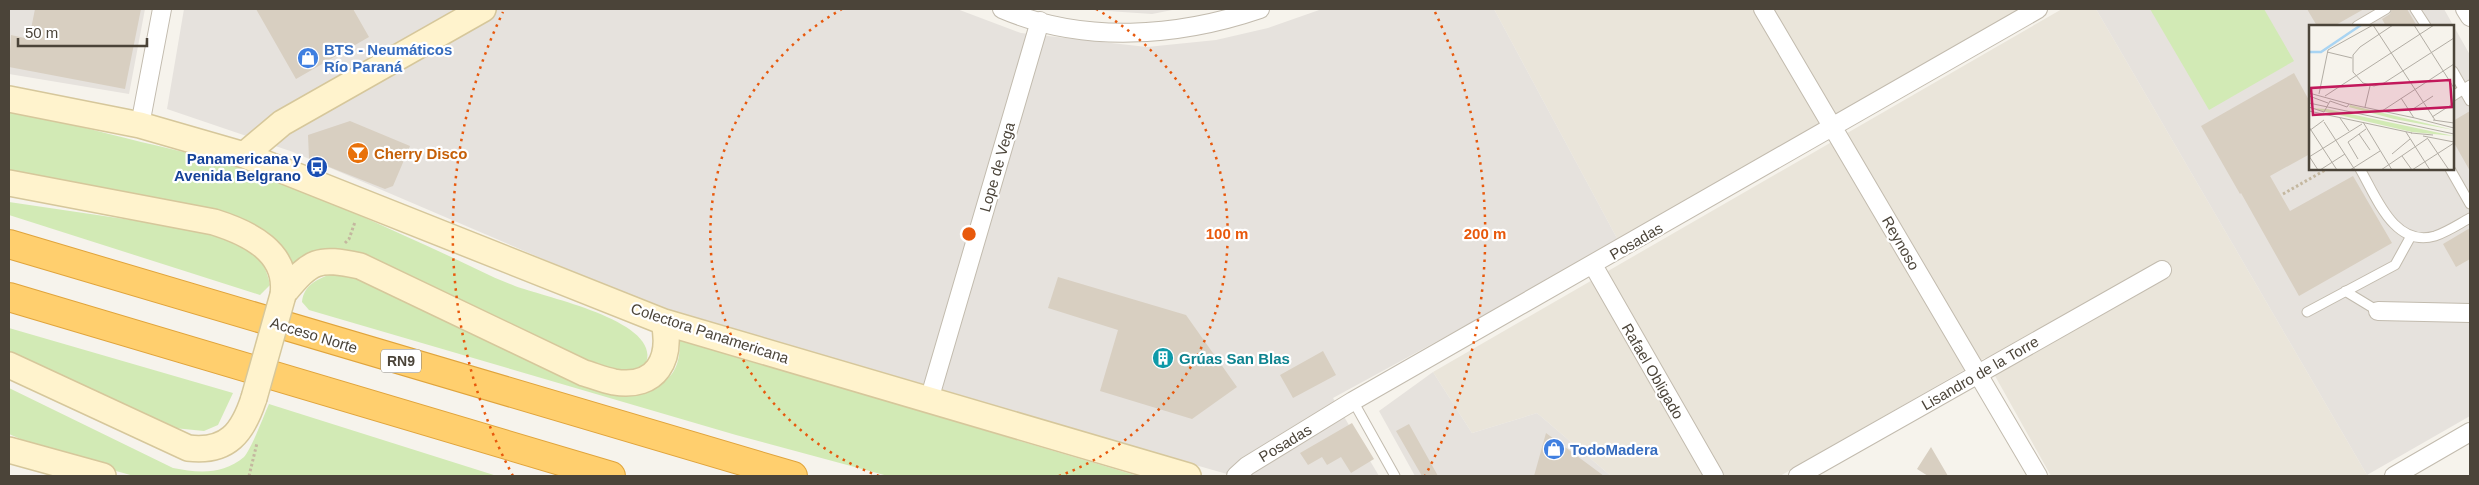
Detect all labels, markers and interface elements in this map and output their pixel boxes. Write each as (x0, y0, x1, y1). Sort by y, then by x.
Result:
scale bar (18, 15, 146, 47)
text: 50 m (25, 24, 58, 41)
inset map (2309, 25, 2454, 170)
place label: BTS - Neumáticos Río Paraná (324, 41, 452, 75)
shop icon: BTS - Neumáticos Río Paraná (296, 46, 320, 70)
street label: Lope de Vega (976, 120, 1018, 214)
bar icon: Cherry Disco (346, 141, 370, 165)
place label: Cherry Disco (374, 145, 467, 162)
place label: Panamericana y Avenida Belgrano (174, 150, 302, 184)
bus stop icon: Panamericana y Avenida Belgrano (305, 155, 329, 179)
street label: Reynoso (1879, 213, 1923, 273)
street label: Posadas (1606, 219, 1666, 263)
centre of rings (960, 225, 978, 243)
text: 100 m (1206, 225, 1248, 242)
text: 200 m (1464, 225, 1506, 242)
street label: Colectora Panamericana (629, 299, 792, 367)
street label: Acceso Norte (268, 314, 360, 356)
street label: Rafael Obligado (1619, 320, 1687, 422)
street label: Lisandro de la Torre (1918, 333, 2042, 413)
building icon: Grúas San Blas (1151, 346, 1175, 370)
road number: RN9 (381, 350, 421, 372)
place label: Grúas San Blas (1179, 350, 1290, 367)
street label: Posadas (1256, 421, 1314, 465)
shop icon: TodoMadera (1542, 437, 1566, 461)
place label: TodoMadera (1570, 441, 1659, 458)

